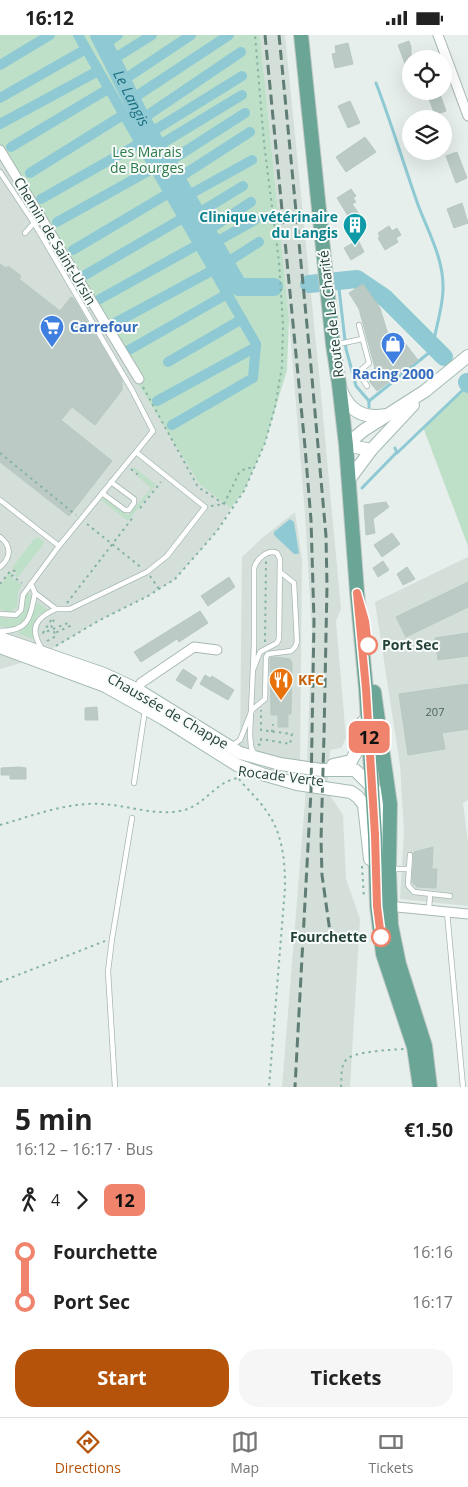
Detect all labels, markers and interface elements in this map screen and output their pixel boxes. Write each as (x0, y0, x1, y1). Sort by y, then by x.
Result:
text: 16:12 (25, 5, 74, 31)
map controls (402, 50, 452, 160)
button: locate (402, 50, 452, 100)
water label: Le Langis (109, 66, 155, 130)
button: layers (402, 110, 452, 160)
park label: Les Marais de Bourges (110, 142, 184, 177)
street label: Chemin de Saint-Ursin (10, 173, 101, 308)
place label: Clinique vétérinaire du Langis (199, 207, 338, 242)
building icon: Clinique vétérinaire du Langis (342, 212, 368, 246)
street label: Route de La Charité (313, 249, 348, 379)
supermarket icon: Carrefour (39, 314, 65, 348)
place label: Carrefour (70, 317, 139, 336)
shop icon: Racing 2000 (380, 331, 406, 365)
place label: Racing 2000 (352, 364, 434, 383)
marker: Port Sec (358, 635, 378, 655)
place label: Port Sec (382, 635, 439, 654)
restaurant icon: KFC (268, 667, 294, 701)
street label: Chaussée de Chappe (104, 668, 232, 753)
place label: KFC (298, 670, 324, 689)
house number: 207 (426, 704, 444, 719)
line badge: 12 (346, 721, 392, 753)
text: 12 (359, 725, 379, 749)
street label: Rocade Verte (237, 761, 325, 790)
place label: Fourchette (290, 927, 367, 946)
marker: Fourchette (371, 927, 391, 947)
text: 5 min (15, 1100, 93, 1138)
text: €1.50 (404, 1117, 453, 1143)
text: 16:12 – 16:17 · Bus (15, 1138, 153, 1160)
icon: walk (15, 1186, 43, 1214)
icon: forward (68, 1186, 96, 1214)
text: 12 (114, 1188, 135, 1212)
text: 4 (51, 1189, 60, 1211)
text: Fourchette (53, 1239, 158, 1265)
text: 16:16 (412, 1241, 453, 1263)
text: Port Sec (53, 1289, 130, 1315)
text: 16:17 (412, 1291, 453, 1313)
button: Start (15, 1349, 229, 1407)
button: Tickets (239, 1349, 453, 1407)
tab: Directions (55, 1428, 121, 1477)
tab: Map (230, 1428, 259, 1477)
tab: Tickets (368, 1428, 413, 1477)

